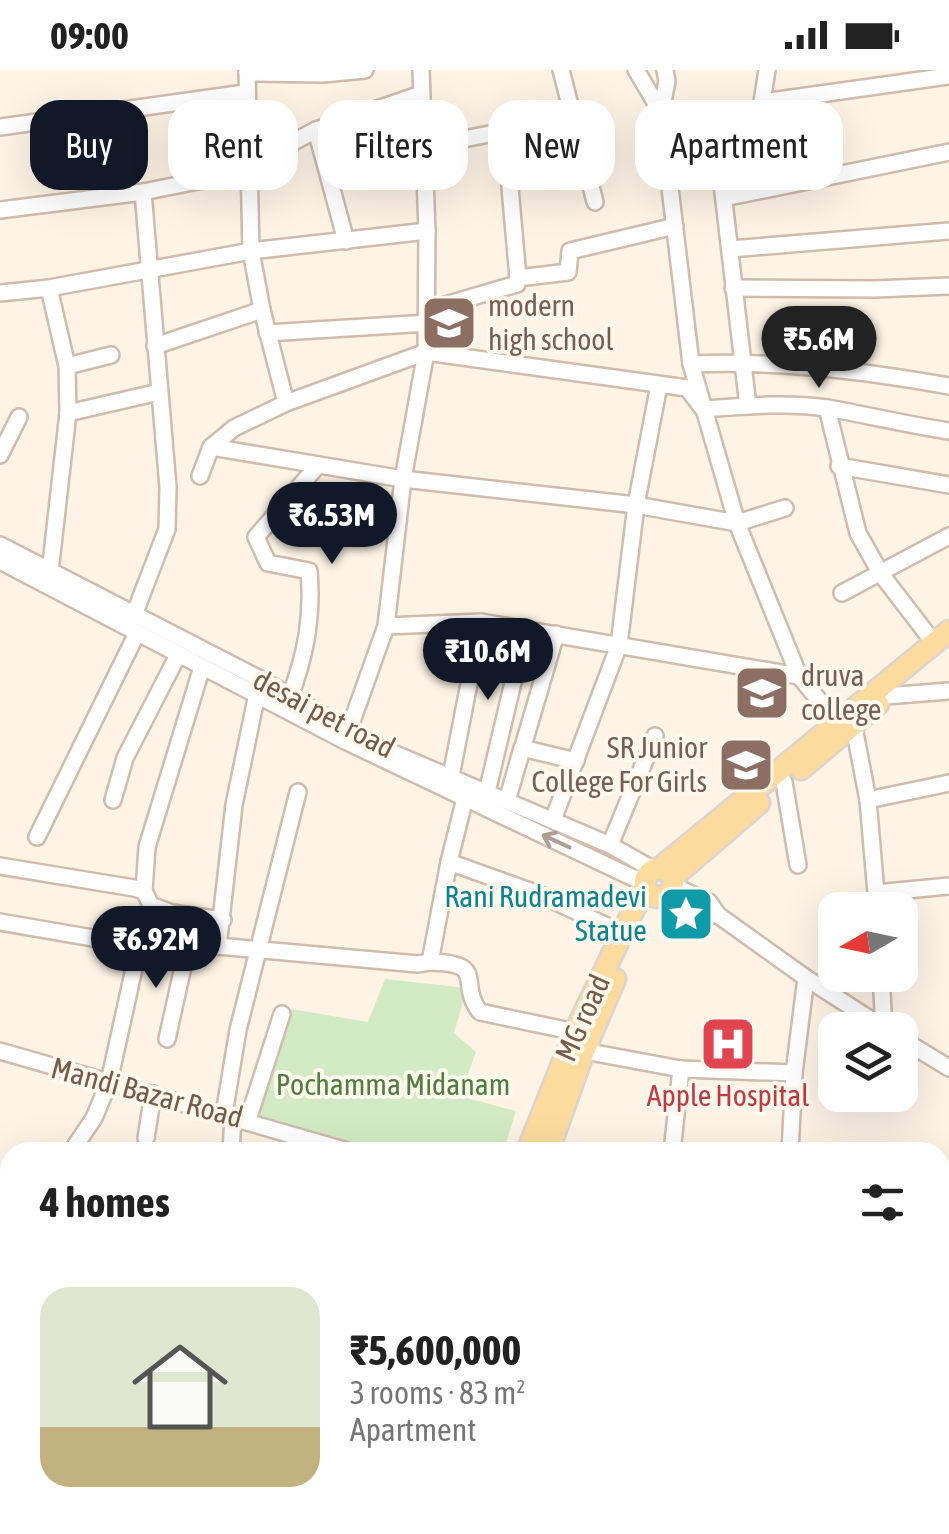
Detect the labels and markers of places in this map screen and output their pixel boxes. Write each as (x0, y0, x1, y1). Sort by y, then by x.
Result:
place label: modern high school (488, 288, 613, 356)
school or university icon: modern high school (419, 293, 479, 353)
pin: ₹5.6M (749, 306, 889, 391)
pin: ₹6.53M (251, 482, 413, 567)
pin: ₹10.6M (407, 618, 569, 703)
place label: druva college (801, 658, 881, 726)
school or university icon: druva college (732, 663, 792, 723)
place label: SR Junior College For Girls (531, 730, 708, 798)
school or university icon: SR Junior College For Girls (716, 735, 776, 795)
place label: Rani Rudramadevi Statue (444, 879, 647, 947)
place icon: Rani Rudramadevi Statue (656, 884, 716, 944)
pin: ₹6.92M (75, 906, 237, 991)
hospital icon: Apple Hospital (698, 1014, 758, 1074)
place label: Apple Hospital (647, 1078, 809, 1112)

